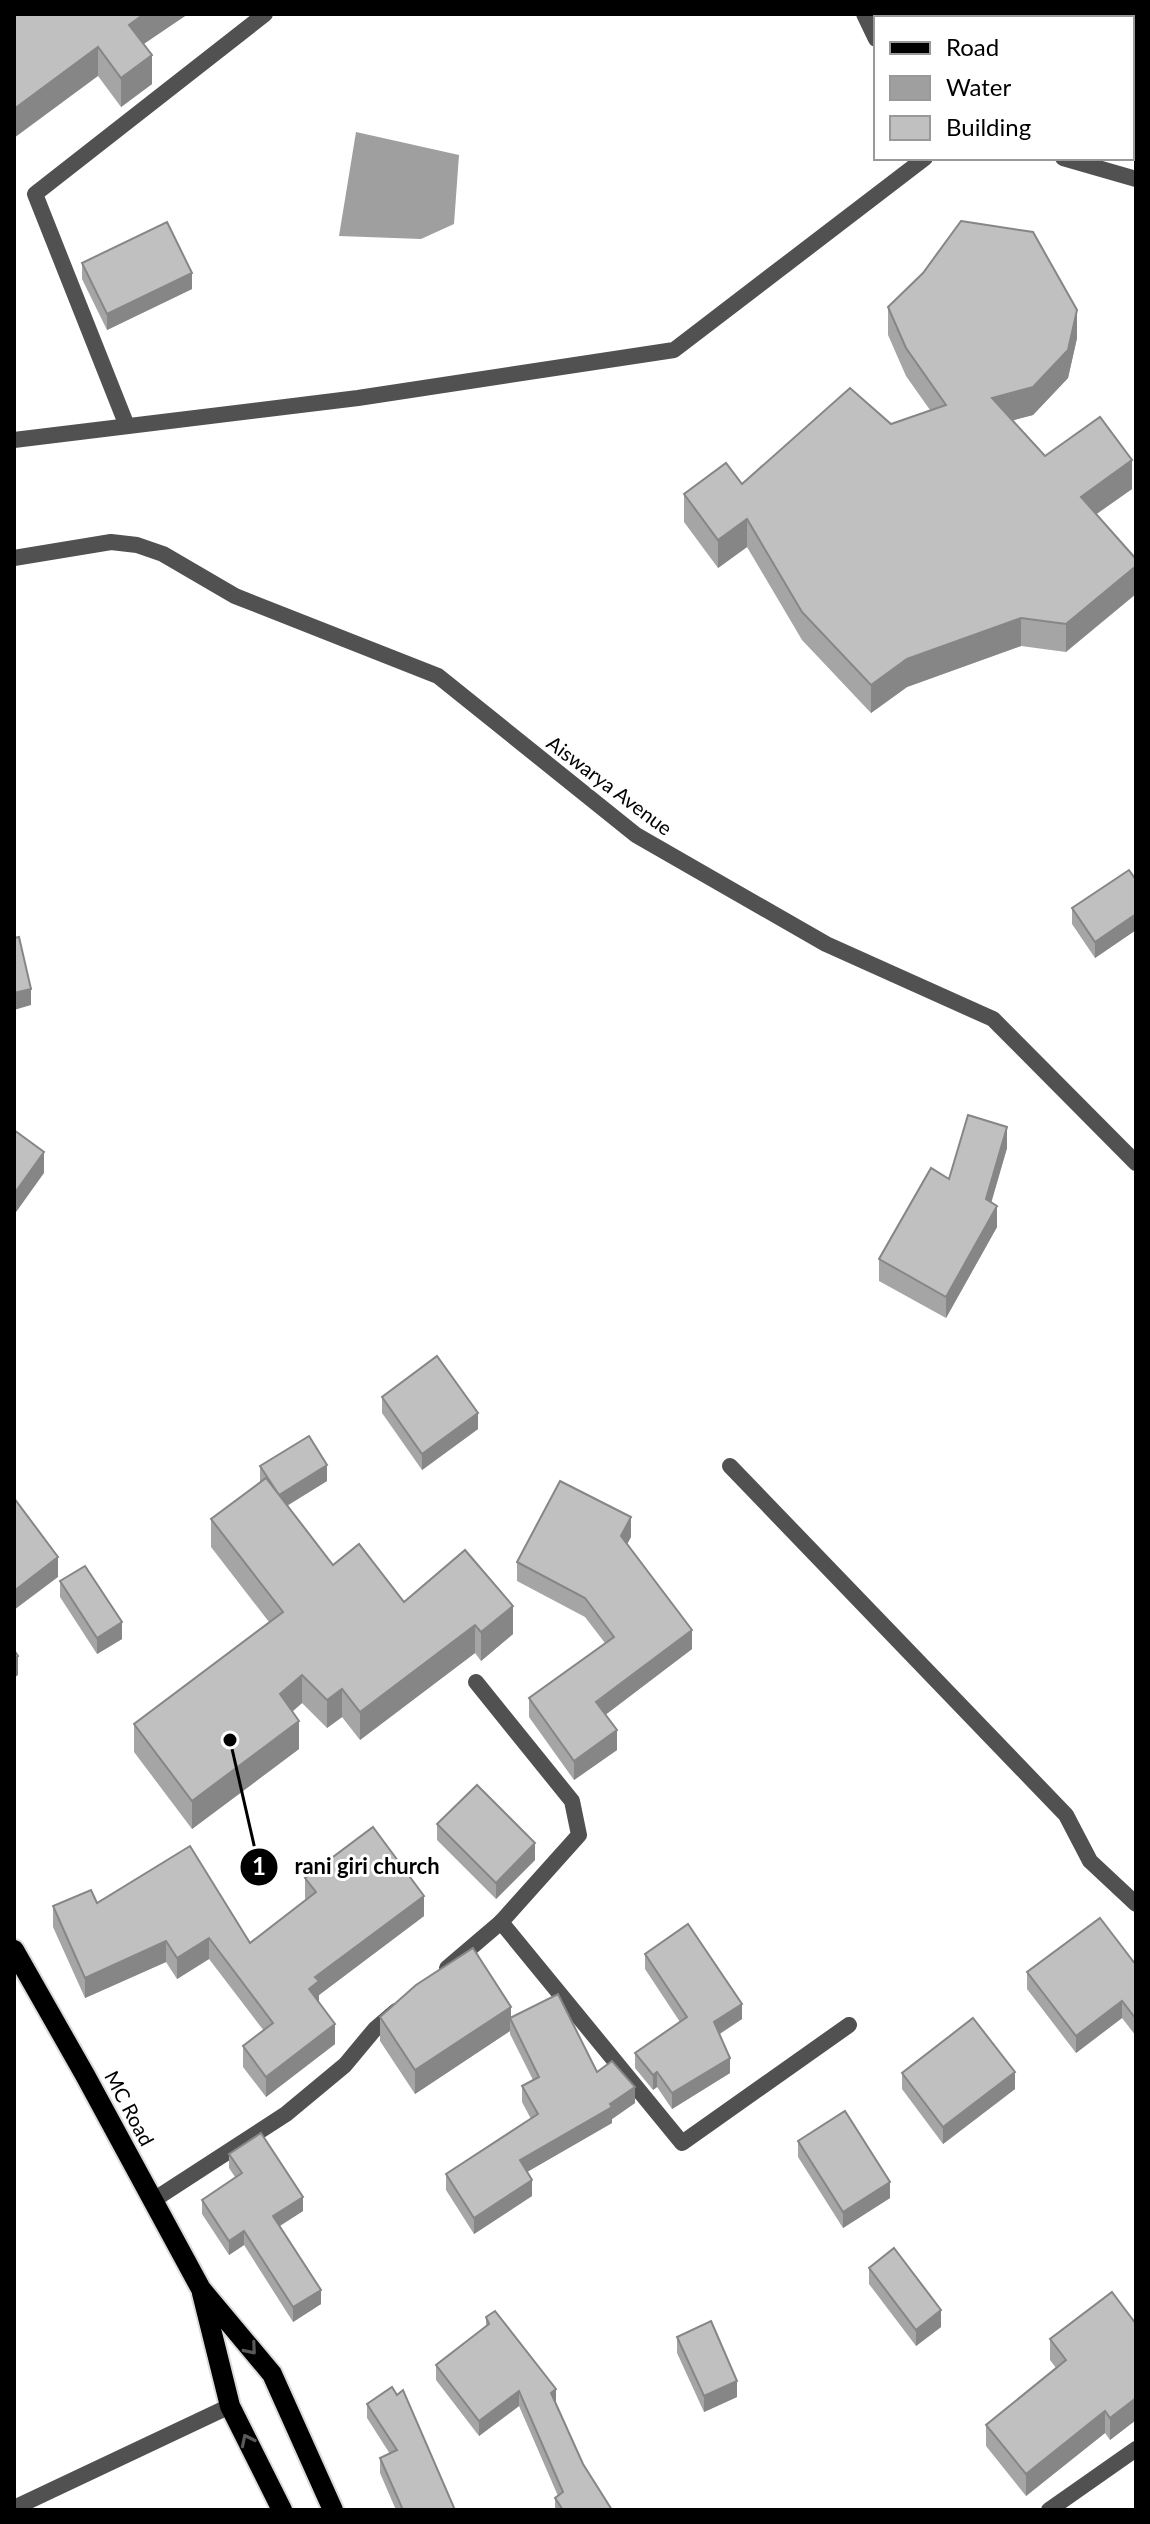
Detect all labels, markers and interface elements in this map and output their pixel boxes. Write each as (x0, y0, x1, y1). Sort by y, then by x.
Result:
legend (874, 16, 1134, 160)
text: Road (946, 32, 999, 61)
text: Water (946, 72, 1011, 101)
text: Building (946, 112, 1031, 141)
street label: Aiswarya Avenue (543, 730, 677, 840)
callout: rani giri church (239, 1844, 456, 1890)
text: 1 (252, 1851, 266, 1880)
text: rani giri church (294, 1852, 440, 1879)
street label: MC Road (100, 2066, 160, 2150)
one-way arrow (241, 2340, 256, 2354)
one-way arrow (242, 2434, 257, 2449)

